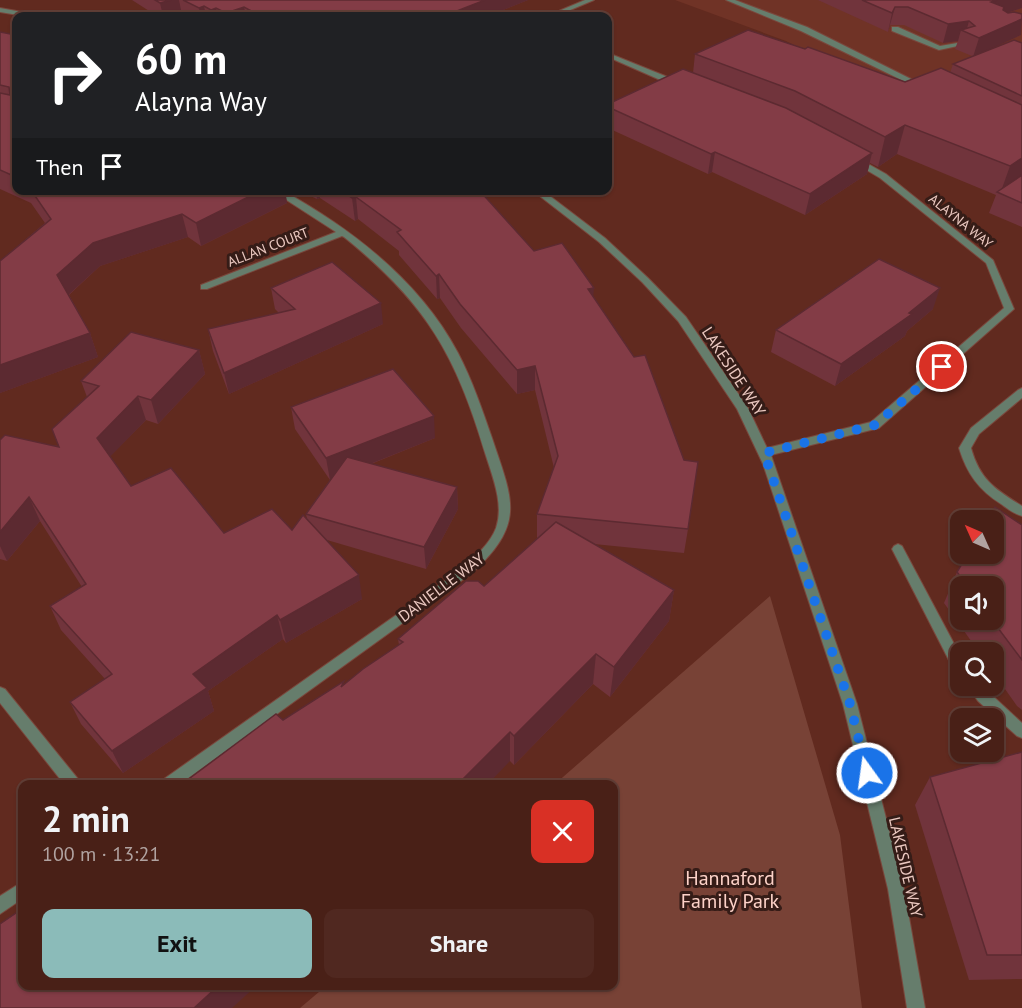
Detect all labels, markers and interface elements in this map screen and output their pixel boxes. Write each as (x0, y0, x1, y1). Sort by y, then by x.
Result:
text: 60 m (135, 31, 227, 86)
icon: right (36, 36, 114, 114)
text: Alayna Way (135, 84, 267, 118)
icon: arrive (95, 150, 128, 183)
text: Then (36, 153, 83, 181)
street label: ALAYNA WAY (925, 190, 997, 252)
street label: ALLAN COURT (225, 223, 311, 271)
street label: LAKESIDE WAY (698, 323, 770, 419)
pin (916, 341, 967, 392)
icon: arrive (925, 350, 958, 383)
north arrow (950, 510, 1004, 564)
map controls (950, 510, 1004, 762)
street label: DANIELLE WAY (394, 548, 488, 626)
button: sound (950, 576, 1004, 630)
button: search (950, 642, 1004, 696)
button: layers (950, 708, 1004, 762)
position arrow (835, 741, 899, 805)
text: 2 min (42, 795, 130, 842)
button: close (531, 800, 594, 863)
street label: LAKESIDE WAY (885, 815, 927, 919)
text: 100 m · 13:21 (42, 841, 160, 867)
park label: Hannaford Family Park (681, 865, 780, 914)
button: Exit (42, 909, 312, 978)
button: Share (324, 909, 594, 978)

